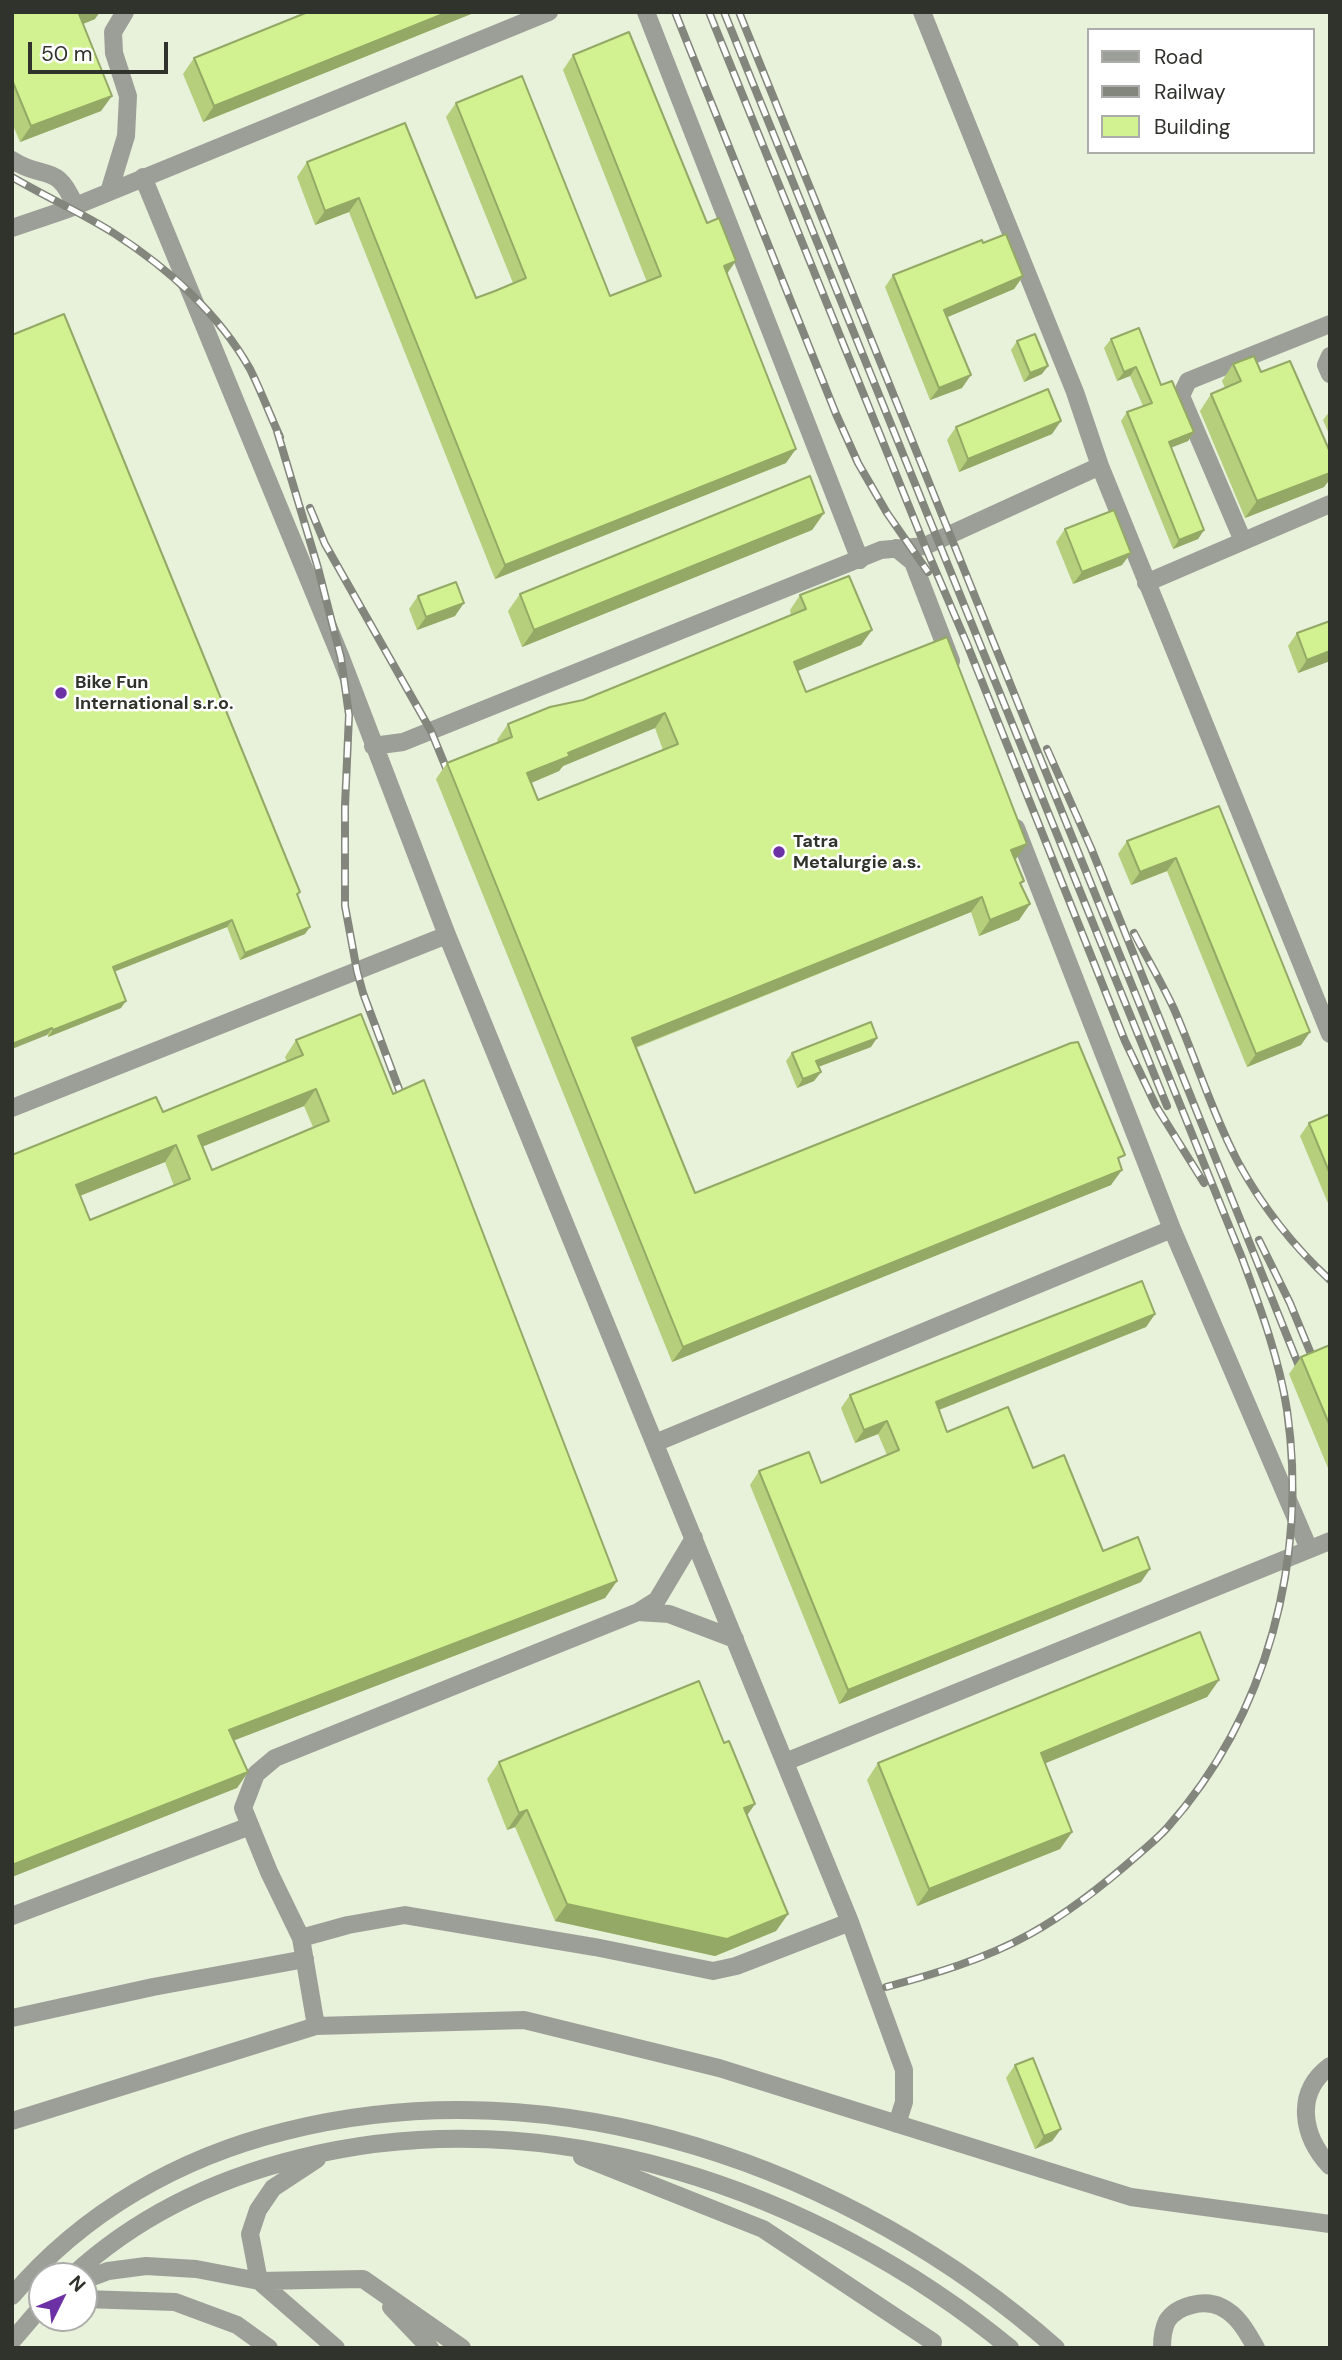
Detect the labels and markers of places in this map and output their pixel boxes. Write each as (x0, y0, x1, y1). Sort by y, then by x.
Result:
place label: Bike Fun International s.r.o. (75, 672, 234, 714)
marker: Bike Fun International s.r.o. (53, 685, 69, 701)
place label: Tatra Metalurgie a.s. (793, 831, 921, 874)
marker: Tatra Metalurgie a.s. (771, 844, 787, 860)

